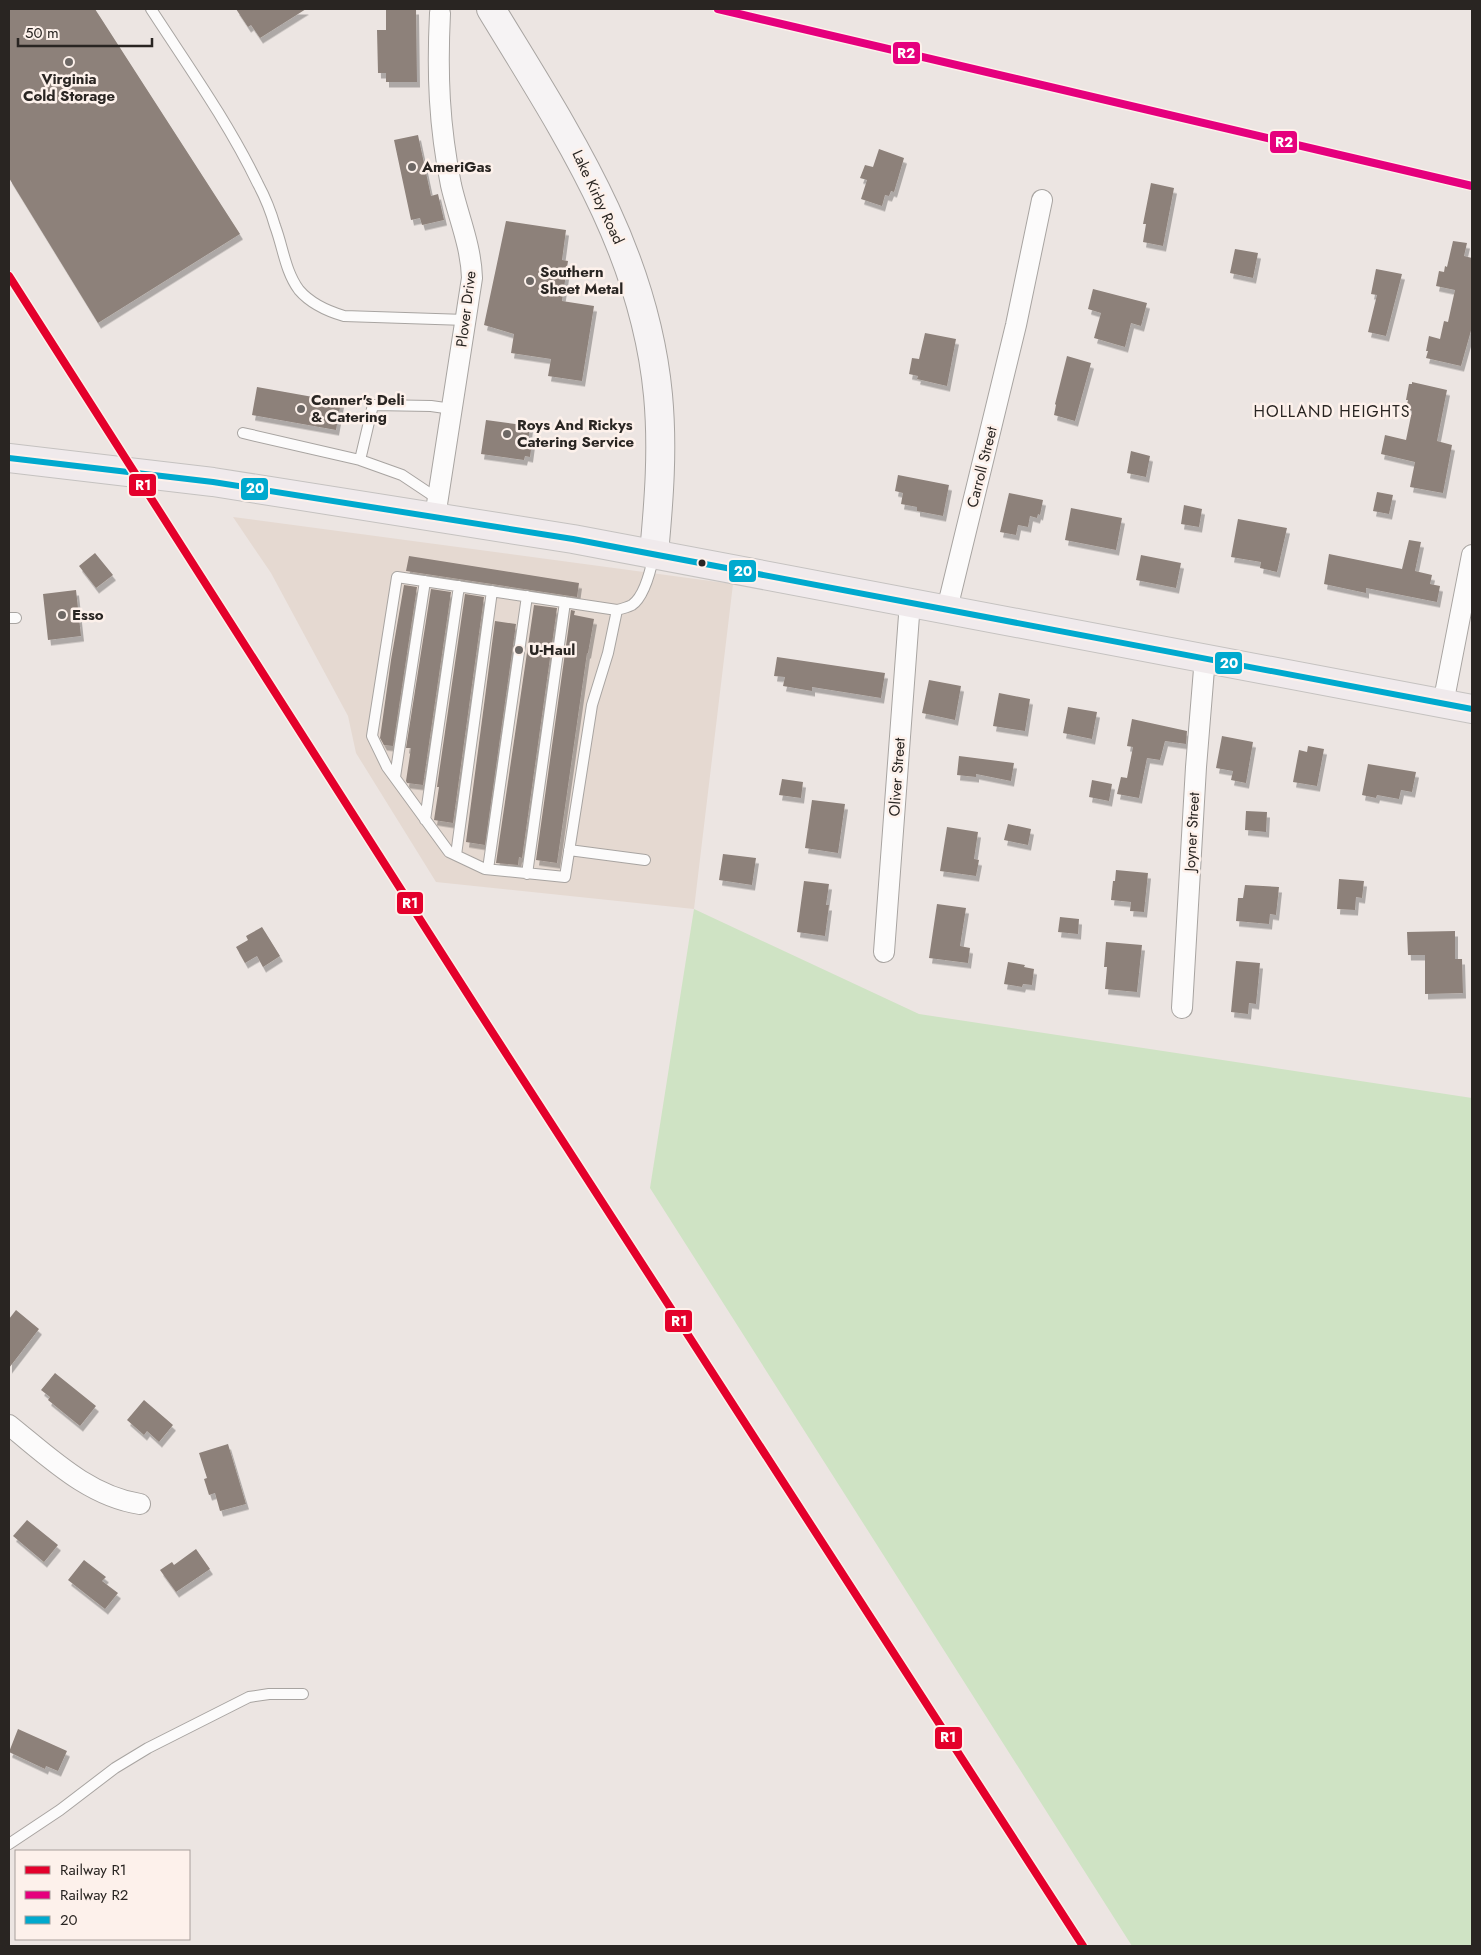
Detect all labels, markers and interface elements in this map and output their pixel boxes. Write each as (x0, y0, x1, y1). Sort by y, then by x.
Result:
scale bar (18, 15, 151, 47)
text: 50 m (25, 22, 59, 44)
line badge: R2 (892, 41, 921, 65)
text: R2 (897, 43, 915, 63)
marker: Virginia Cold Storage (63, 56, 75, 68)
place label: Virginia Cold Storage (23, 68, 115, 107)
line badge: R2 (1269, 130, 1298, 154)
text: R2 (1275, 132, 1293, 152)
street label: Lake Kirby Road (567, 146, 629, 248)
place label: AmeriGas (421, 156, 492, 178)
marker: AmeriGas (406, 161, 418, 173)
place label: Southern Sheet Metal (540, 261, 623, 300)
street label: Plover Drive (450, 269, 482, 348)
marker: Southern Sheet Metal (524, 275, 536, 287)
place label: Conner's Deli & Catering (311, 389, 405, 428)
district label: HOLLAND HEIGHTS (1254, 400, 1410, 423)
marker: Conner's Deli & Catering (295, 403, 307, 415)
place label: Roys And Rickys Catering Service (517, 414, 635, 453)
street label: Carroll Street (961, 424, 1003, 510)
marker: Roys And Rickys Catering Service (501, 428, 513, 440)
line badge: R1 (128, 473, 157, 497)
text: R1 (135, 475, 151, 495)
line badge: 20 (240, 477, 269, 501)
text: 20 (246, 478, 264, 498)
unlabelled marker (697, 558, 707, 568)
line badge: 20 (728, 559, 757, 583)
text: 20 (734, 561, 752, 581)
place label: Esso (72, 604, 104, 626)
marker: Esso (56, 609, 68, 621)
place label: U-Haul (529, 639, 575, 661)
marker: U-Haul (513, 644, 525, 656)
line badge: 20 (1214, 651, 1243, 675)
text: 20 (1220, 653, 1238, 673)
street label: Oliver Street (883, 737, 911, 817)
street label: Joyner Street (1179, 791, 1205, 874)
line badge: R1 (396, 891, 424, 915)
text: R1 (402, 893, 418, 913)
line badge: R1 (664, 1309, 693, 1333)
text: R1 (671, 1311, 687, 1331)
line badge: R1 (934, 1726, 963, 1750)
text: R1 (940, 1727, 956, 1747)
legend (15, 1850, 190, 1940)
text: Railway R1 (60, 1859, 127, 1881)
text: Railway R2 (60, 1884, 128, 1906)
text: 20 (60, 1909, 78, 1931)

